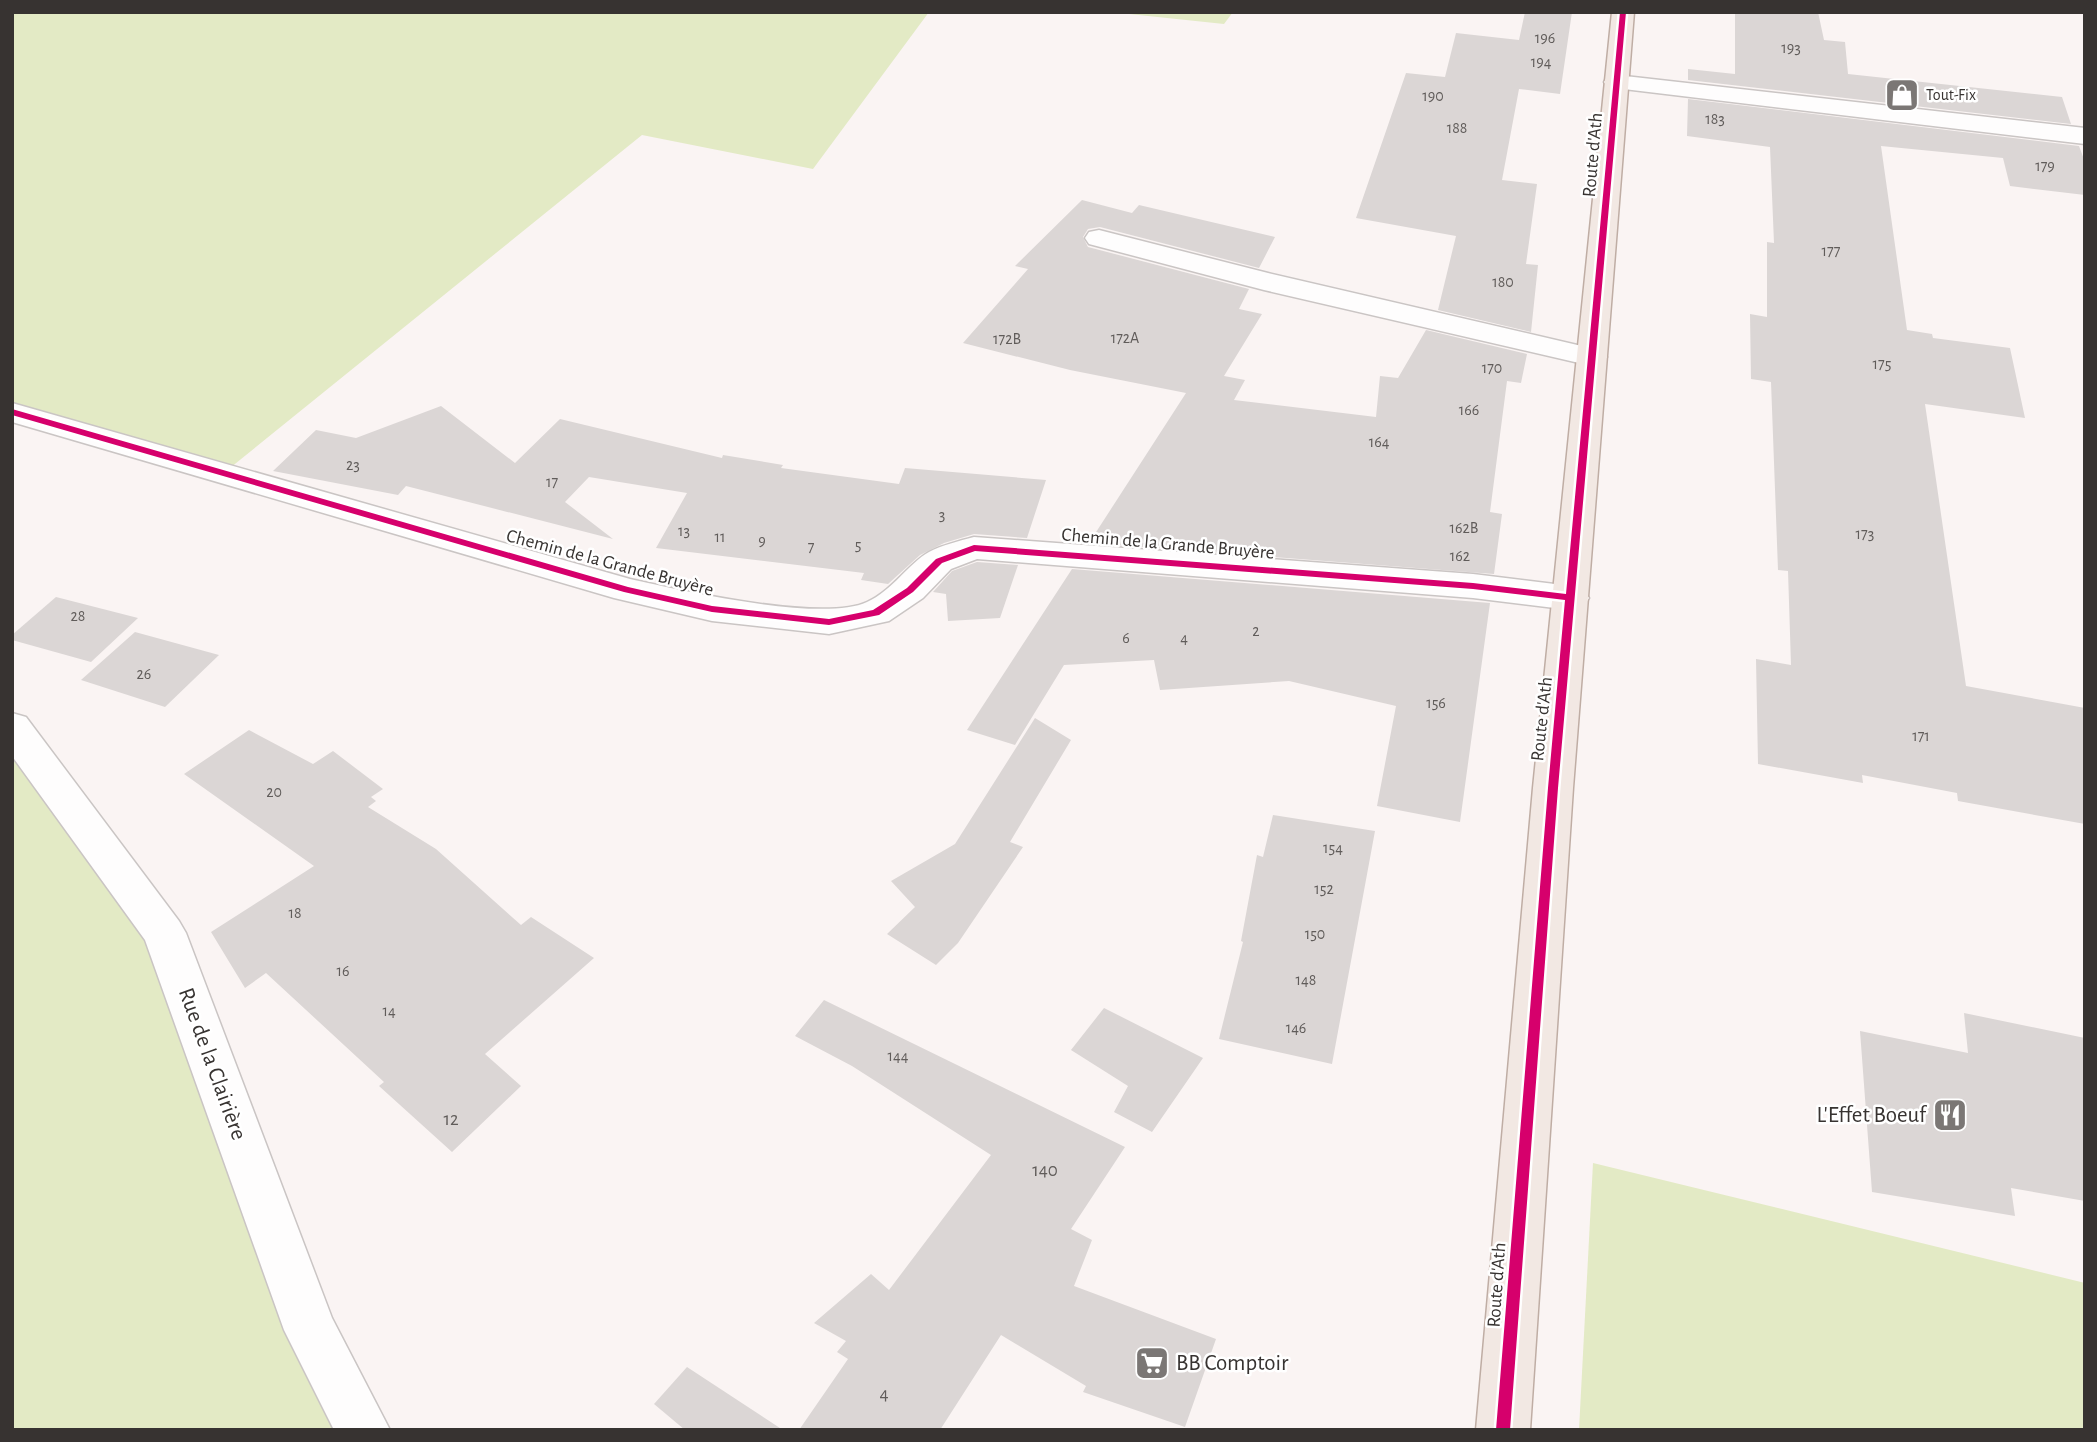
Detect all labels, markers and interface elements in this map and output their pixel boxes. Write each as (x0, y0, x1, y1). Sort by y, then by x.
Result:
house number: 196 (1535, 30, 1555, 46)
house number: 193 (1781, 40, 1801, 56)
house number: 194 (1531, 54, 1552, 70)
shop icon: Tout-Fix (1883, 76, 1921, 114)
place label: Tout-Fix (1926, 87, 1976, 103)
house number: 190 (1422, 88, 1444, 104)
house number: 183 (1705, 111, 1725, 127)
street label: Route d'Ath (1580, 112, 1606, 198)
house number: 188 (1447, 120, 1467, 136)
house number: 179 (2035, 158, 2055, 174)
house number: 177 (1822, 243, 1841, 259)
house number: 180 (1492, 274, 1514, 290)
house number: 172A (1111, 330, 1139, 346)
house number: 172B (993, 331, 1021, 347)
house number: 175 (1873, 356, 1891, 372)
house number: 170 (1482, 360, 1502, 376)
house number: 166 (1459, 402, 1479, 418)
house number: 164 (1369, 434, 1390, 450)
house number: 23 (346, 457, 360, 473)
house number: 17 (546, 474, 558, 490)
house number: 3 (939, 507, 945, 523)
house number: 162B (1450, 520, 1478, 536)
house number: 13 (678, 523, 690, 539)
street label: Chemin de la Grande Bruyère (1061, 525, 1275, 563)
street label: Chemin de la Grande Bruyère (504, 526, 716, 600)
house number: 173 (1856, 526, 1874, 542)
house number: 11 (714, 529, 726, 545)
house number: 9 (758, 533, 766, 549)
house number: 5 (855, 537, 861, 553)
house number: 7 (808, 539, 815, 555)
house number: 162 (1450, 548, 1470, 564)
house number: 28 (71, 608, 85, 624)
house number: 2 (1252, 623, 1260, 639)
house number: 6 (1122, 630, 1130, 646)
house number: 4 (1180, 630, 1188, 646)
house number: 26 (137, 666, 151, 682)
street label: Route d'Ath (1528, 676, 1556, 762)
house number: 156 (1426, 695, 1446, 711)
house number: 171 (1912, 728, 1930, 744)
house number: 20 (266, 784, 282, 800)
house number: 154 (1323, 840, 1343, 856)
house number: 152 (1314, 881, 1334, 897)
house number: 18 (288, 905, 302, 921)
house number: 150 (1305, 926, 1325, 942)
house number: 16 (336, 963, 350, 979)
house number: 148 (1296, 972, 1316, 988)
street label: Rue de la Clairière (174, 985, 250, 1143)
house number: 14 (382, 1003, 396, 1019)
house number: 146 (1286, 1020, 1306, 1036)
house number: 144 (888, 1048, 909, 1064)
restaurant icon: L'Effet Boeuf (1931, 1096, 1969, 1134)
place label: L'Effet Boeuf (1816, 1104, 1928, 1127)
house number: 12 (443, 1110, 459, 1129)
house number: 140 (1032, 1161, 1058, 1180)
street label: Route d'Ath (1485, 1242, 1509, 1328)
supermarket icon: BB Comptoir (1133, 1344, 1171, 1382)
place label: BB Comptoir (1176, 1352, 1289, 1375)
house number: 4 (879, 1385, 889, 1404)

